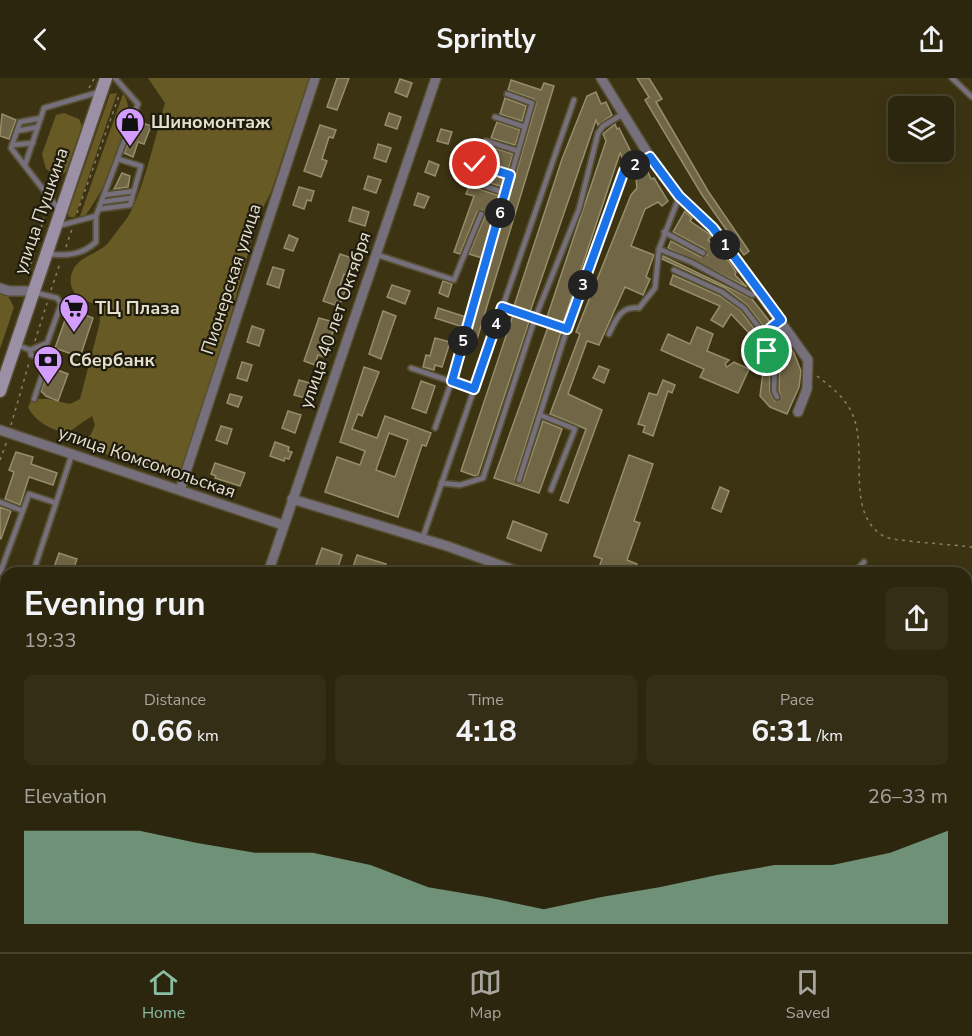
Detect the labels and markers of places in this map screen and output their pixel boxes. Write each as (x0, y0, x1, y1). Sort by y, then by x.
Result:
shop icon: Шиномонтаж (114, 106, 146, 148)
place label: Шиномонтаж (151, 110, 270, 134)
pin (449, 138, 500, 189)
pin: 2 (620, 150, 650, 180)
pin: 6 (485, 198, 515, 228)
pin: 1 (710, 230, 740, 260)
pin: 3 (568, 270, 598, 300)
supermarket icon: ТЦ Плаза (58, 292, 90, 334)
place label: ТЦ Плаза (95, 296, 180, 320)
pin: 4 (481, 309, 511, 339)
pin (741, 325, 792, 376)
pin: 5 (448, 326, 478, 356)
bank icon: Сбербанк (32, 344, 64, 386)
place label: Сбербанк (69, 348, 156, 372)

